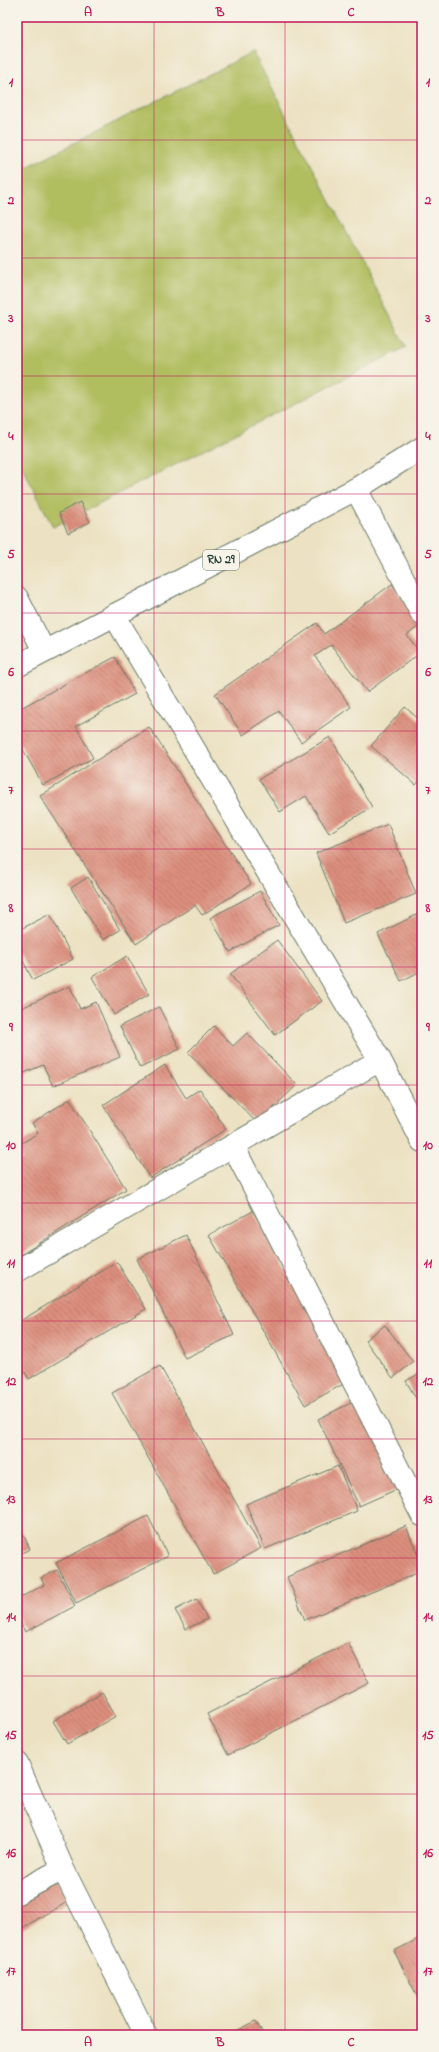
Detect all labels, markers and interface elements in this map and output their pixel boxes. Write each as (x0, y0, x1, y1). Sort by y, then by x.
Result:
text: A (84, 3, 92, 22)
text: B (215, 3, 225, 22)
text: C (347, 3, 355, 22)
text: 1 (9, 73, 14, 92)
text: 1 (426, 73, 431, 92)
text: 2 (7, 191, 15, 210)
text: 2 (424, 191, 432, 210)
text: 3 (7, 309, 14, 328)
text: 3 (424, 309, 431, 328)
text: 4 (7, 427, 14, 446)
text: 4 (424, 427, 431, 446)
text: 5 (7, 545, 15, 564)
text: 5 (424, 545, 432, 564)
road number: RN 29 (203, 550, 239, 570)
text: 6 (7, 663, 14, 682)
text: 6 (424, 663, 431, 682)
text: 7 (8, 781, 14, 800)
text: 7 (425, 781, 431, 800)
text: 8 (8, 899, 14, 918)
text: 8 (425, 899, 431, 918)
text: 9 (8, 1018, 14, 1037)
text: 9 (425, 1018, 431, 1037)
text: 10 (6, 1136, 16, 1155)
text: 10 (423, 1136, 433, 1155)
text: 11 (7, 1254, 16, 1273)
text: 11 (424, 1254, 433, 1273)
text: 12 (6, 1372, 17, 1391)
text: 12 (423, 1372, 434, 1391)
text: 13 (6, 1490, 16, 1509)
text: 13 (423, 1490, 433, 1509)
text: 14 (6, 1608, 16, 1627)
text: 14 (423, 1608, 433, 1627)
text: 15 (5, 1726, 17, 1745)
text: 15 (422, 1726, 434, 1745)
text: 16 (6, 1844, 16, 1863)
text: 16 (423, 1844, 433, 1863)
text: 17 (6, 1962, 16, 1981)
text: 17 (423, 1962, 433, 1981)
text: A (84, 2033, 92, 2052)
text: B (215, 2033, 225, 2052)
text: C (347, 2033, 355, 2052)

